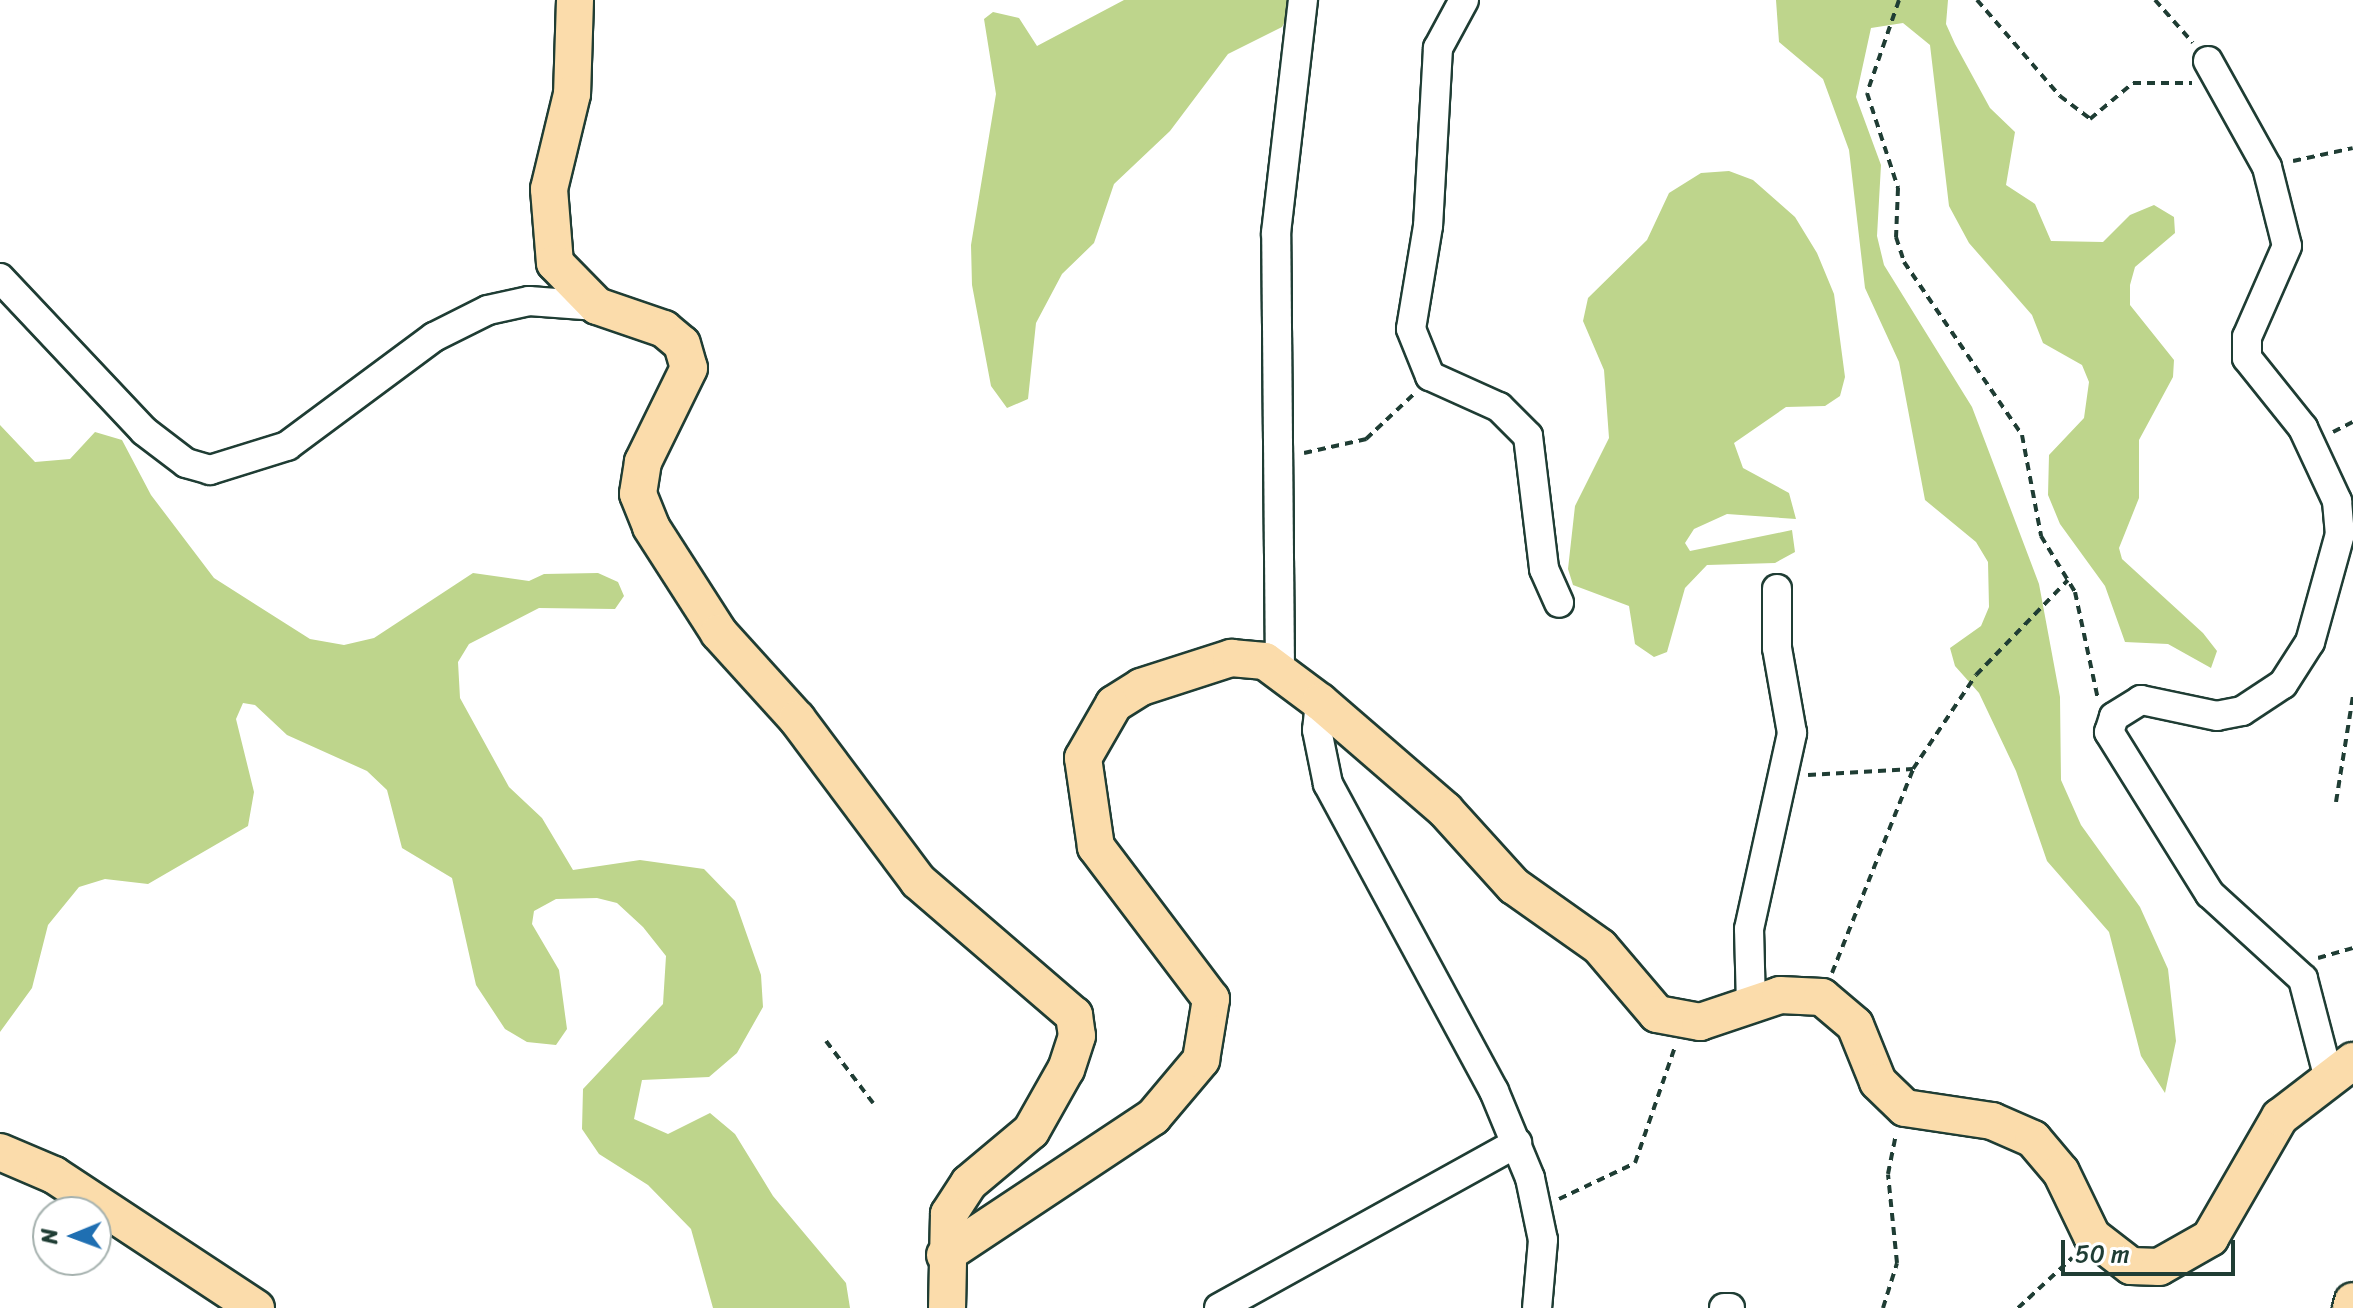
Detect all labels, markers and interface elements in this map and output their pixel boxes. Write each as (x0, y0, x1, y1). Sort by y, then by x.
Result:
north arrow (32, 1196, 112, 1276)
scale bar (2065, 1224, 2239, 1274)
text: N (30, 1228, 69, 1244)
text: 50 m (2075, 1233, 2130, 1275)

